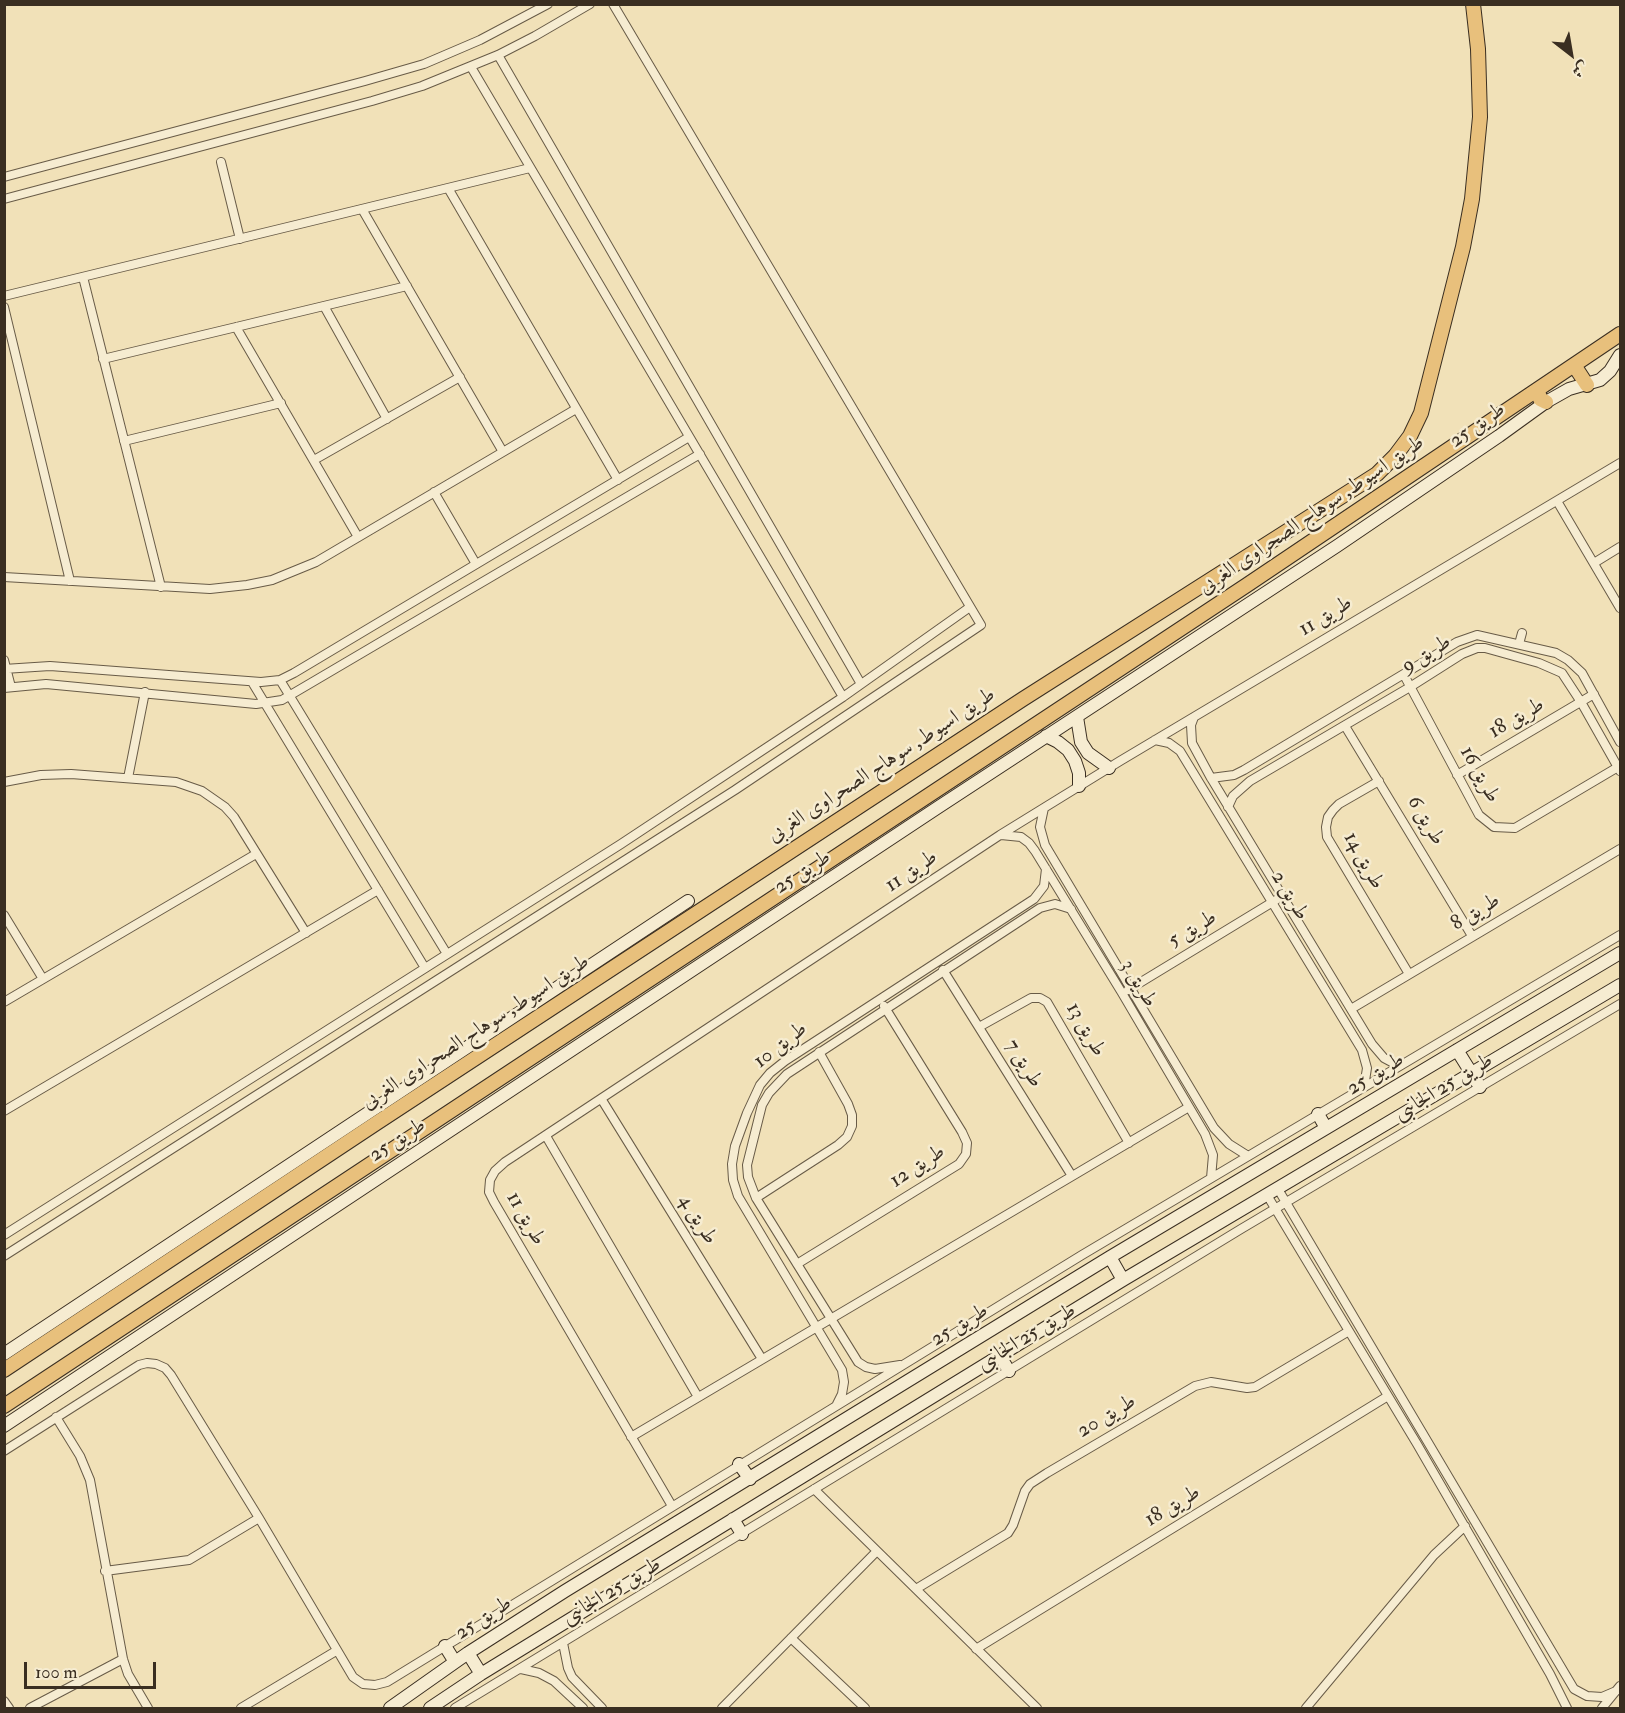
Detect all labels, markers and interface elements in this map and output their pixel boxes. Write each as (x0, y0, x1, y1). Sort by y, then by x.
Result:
north arrow (1541, 24, 1601, 84)
text: ش (1568, 57, 1592, 82)
street label: طريق 25 (1445, 398, 1511, 454)
street label: طريق اسيوط, سوهاج الصحراوى الغربى (1194, 431, 1430, 601)
street label: طريق 11 (1295, 591, 1357, 643)
street label: طريق 9 (1398, 630, 1456, 680)
street label: طريق اسيوط, سوهاج الصحراوى الغربى (763, 683, 1001, 849)
street label: طريق 18 (1485, 693, 1549, 745)
street label: طريق 16 (1453, 742, 1505, 808)
street label: طريق 6 (1400, 792, 1450, 850)
street label: طريق 14 (1337, 828, 1389, 894)
street label: طريق 25 (770, 845, 836, 901)
street label: طريق 11 (881, 845, 943, 899)
street label: طريق 2 (1264, 867, 1314, 925)
street label: طريق 8 (1447, 889, 1505, 937)
street label: طريق 5 (1164, 906, 1222, 954)
street label: طريق اسيوط, سوهاج الصحراوى الغربى (357, 950, 595, 1116)
street label: طريق 3 (1114, 956, 1162, 1012)
street label: طريق 13 (1059, 998, 1111, 1062)
street label: طريق 10 (749, 1017, 813, 1075)
street label: طريق 7 (998, 1035, 1048, 1093)
street label: طريق 25 (1343, 1048, 1409, 1102)
street label: طريق 25 الجانبى (1390, 1049, 1498, 1127)
street label: طريق 25 (365, 1113, 431, 1169)
street label: طريق 12 (886, 1140, 950, 1194)
street label: طريق 11 (500, 1188, 550, 1250)
street label: طريق 4 (672, 1190, 722, 1250)
street label: طريق 25 (927, 1299, 993, 1353)
street label: طريق 25 الجانبى (973, 1299, 1081, 1377)
street label: طريق 20 (1073, 1390, 1141, 1444)
street label: طريق 18 (1141, 1481, 1205, 1533)
street label: طريق 25 الجانبى (558, 1553, 666, 1631)
street label: طريق 25 (451, 1591, 517, 1647)
scale bar (27, 1650, 159, 1688)
text: 100 m (35, 1661, 78, 1684)

